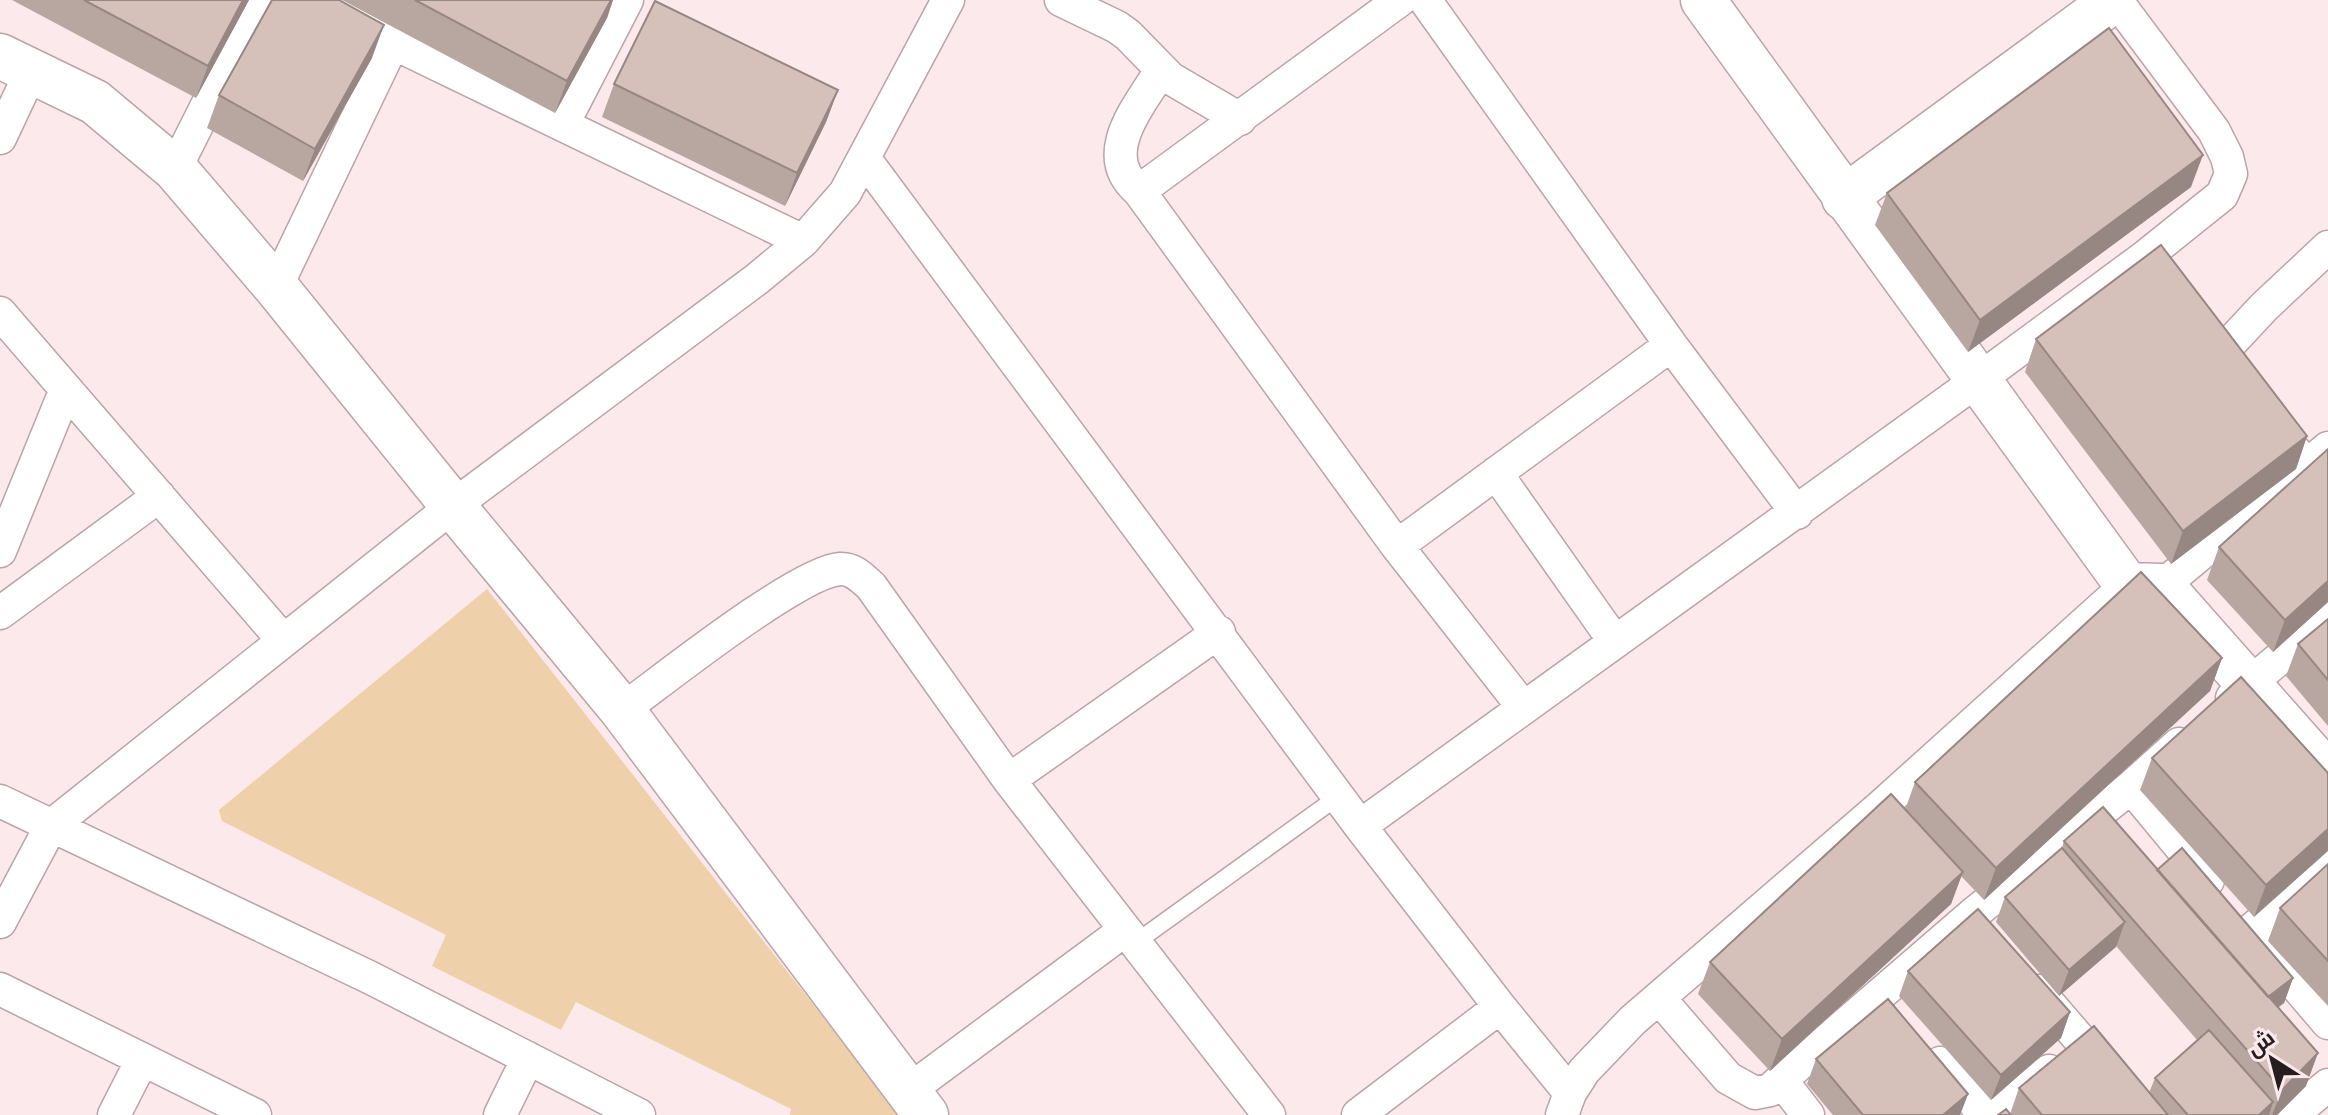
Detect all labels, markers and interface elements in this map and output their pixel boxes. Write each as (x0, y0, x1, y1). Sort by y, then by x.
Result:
north arrow (2232, 1019, 2312, 1099)
text: ش (2241, 1023, 2280, 1062)

